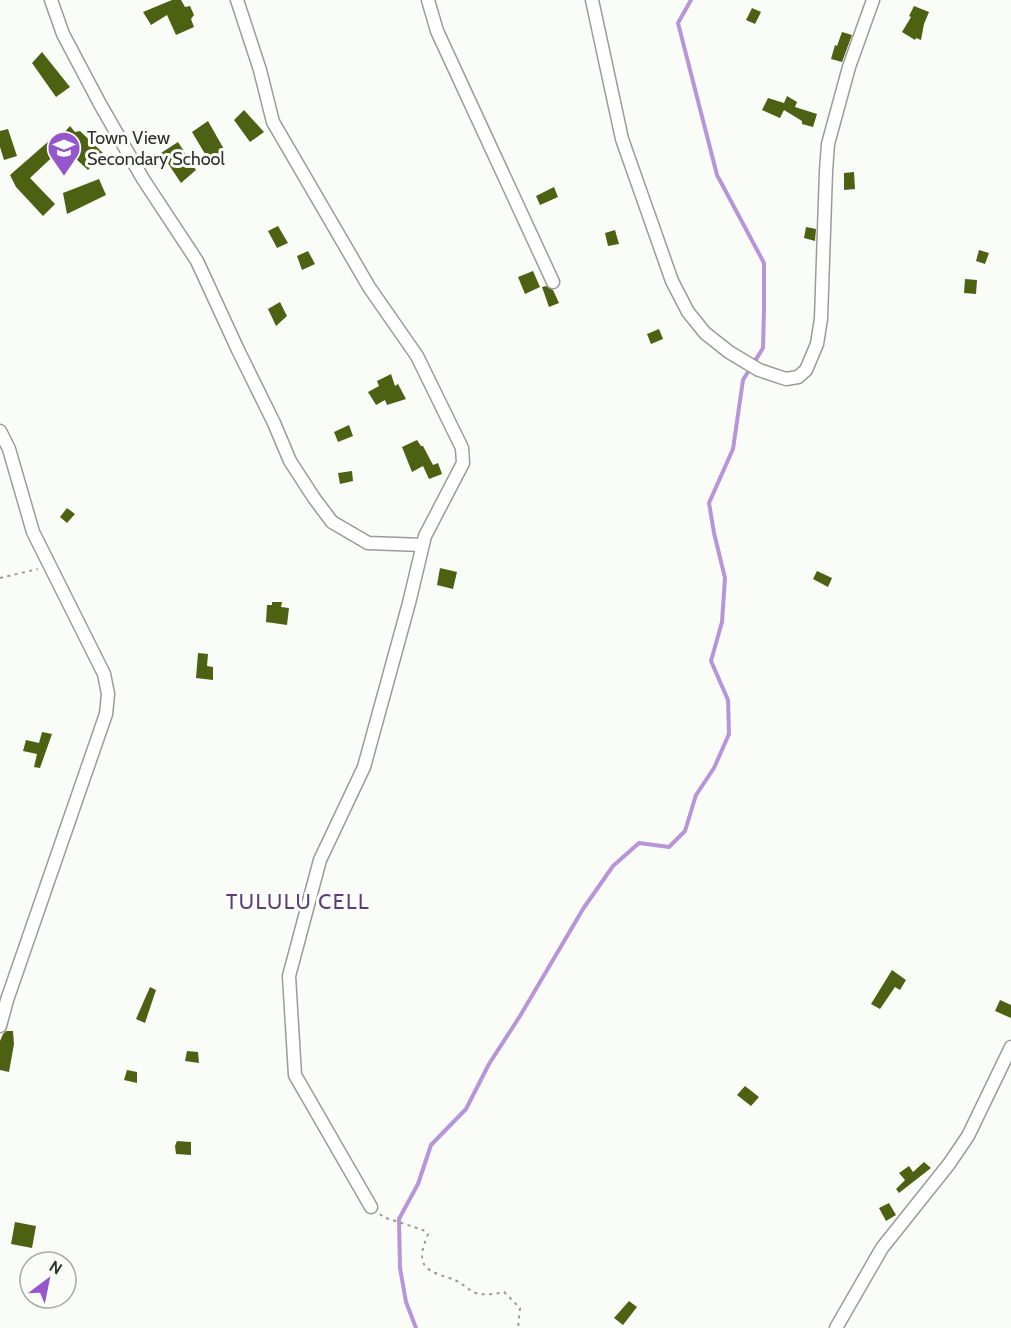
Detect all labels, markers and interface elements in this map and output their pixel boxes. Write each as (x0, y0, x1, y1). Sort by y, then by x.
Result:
place label: Town View Secondary School (87, 127, 225, 170)
school or university icon: Town View Secondary School (46, 130, 82, 177)
district label: TULULU CELL (226, 889, 370, 914)
north arrow (18, 1250, 78, 1310)
text: N (46, 1257, 66, 1279)

